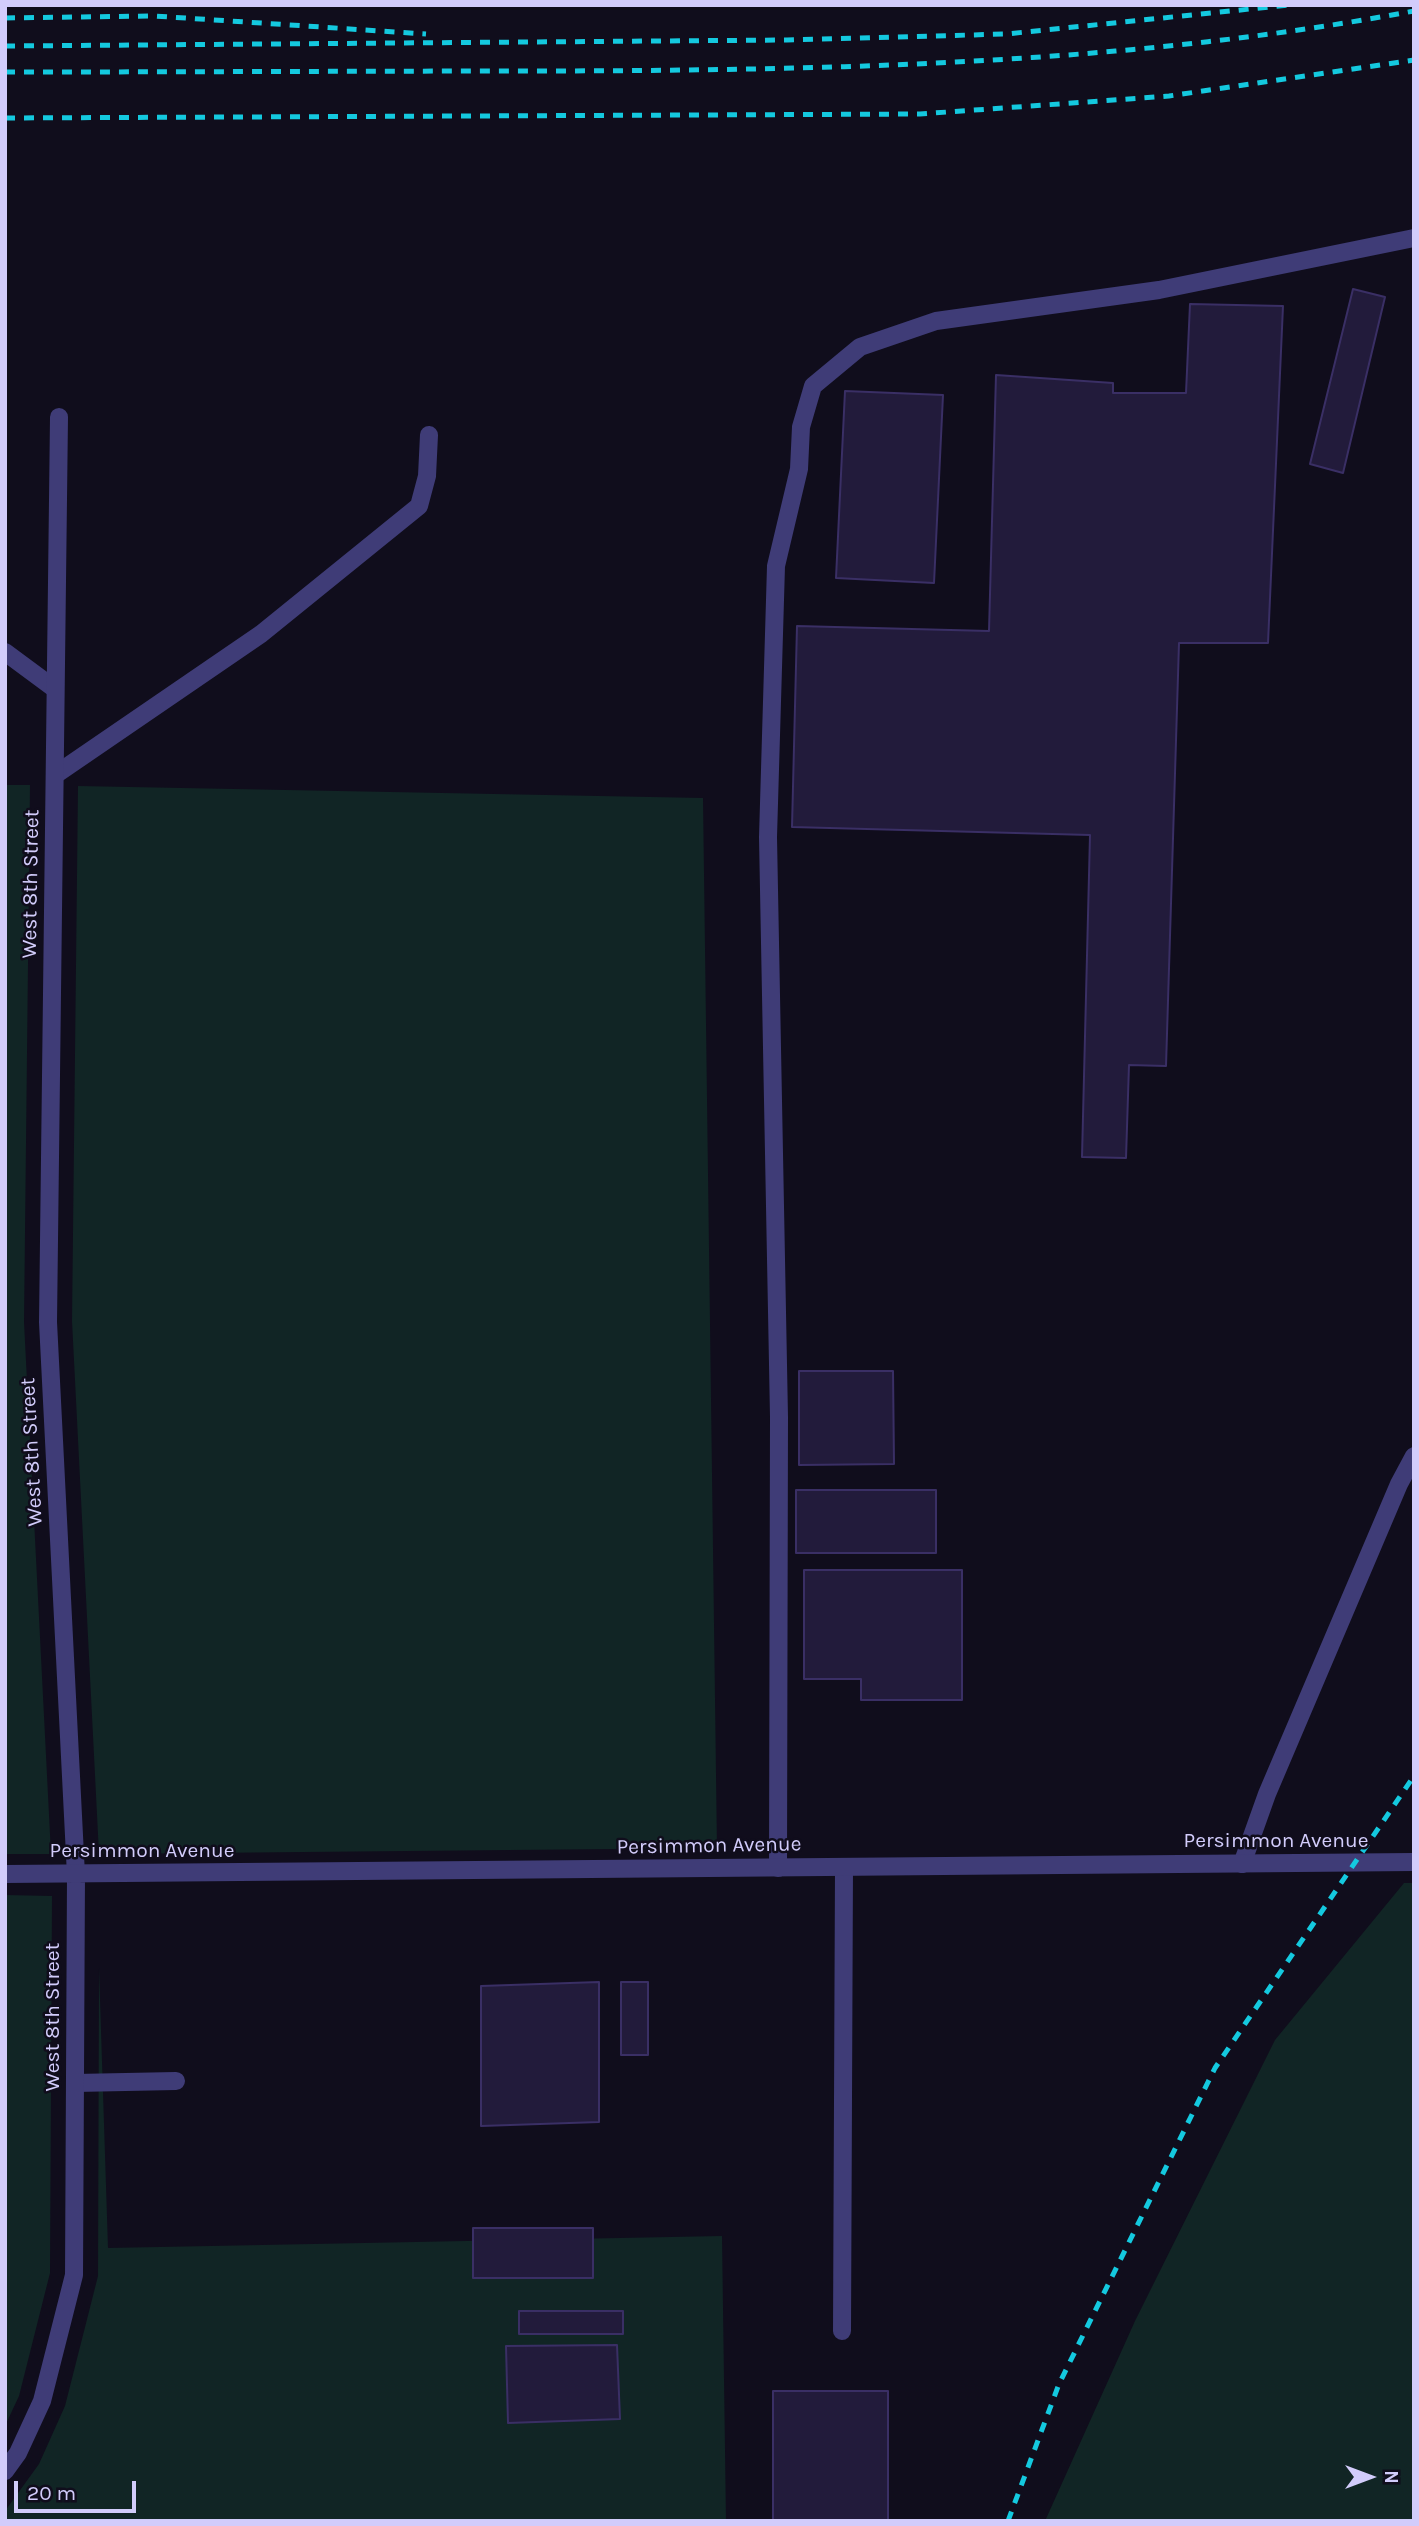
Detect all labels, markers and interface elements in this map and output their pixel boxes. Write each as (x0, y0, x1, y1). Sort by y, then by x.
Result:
street label: West 8th Street (17, 809, 45, 959)
street label: West 8th Street (16, 1377, 48, 1527)
street label: Persimmon Avenue (1184, 1828, 1368, 1854)
street label: Persimmon Avenue (616, 1832, 802, 1860)
street label: Persimmon Avenue (50, 1838, 234, 1864)
street label: West 8th Street (40, 1943, 66, 2091)
north arrow (1335, 2442, 1405, 2512)
scale bar (18, 2466, 140, 2510)
text: N (1380, 2470, 1402, 2484)
text: 20 m (27, 2481, 76, 2505)

